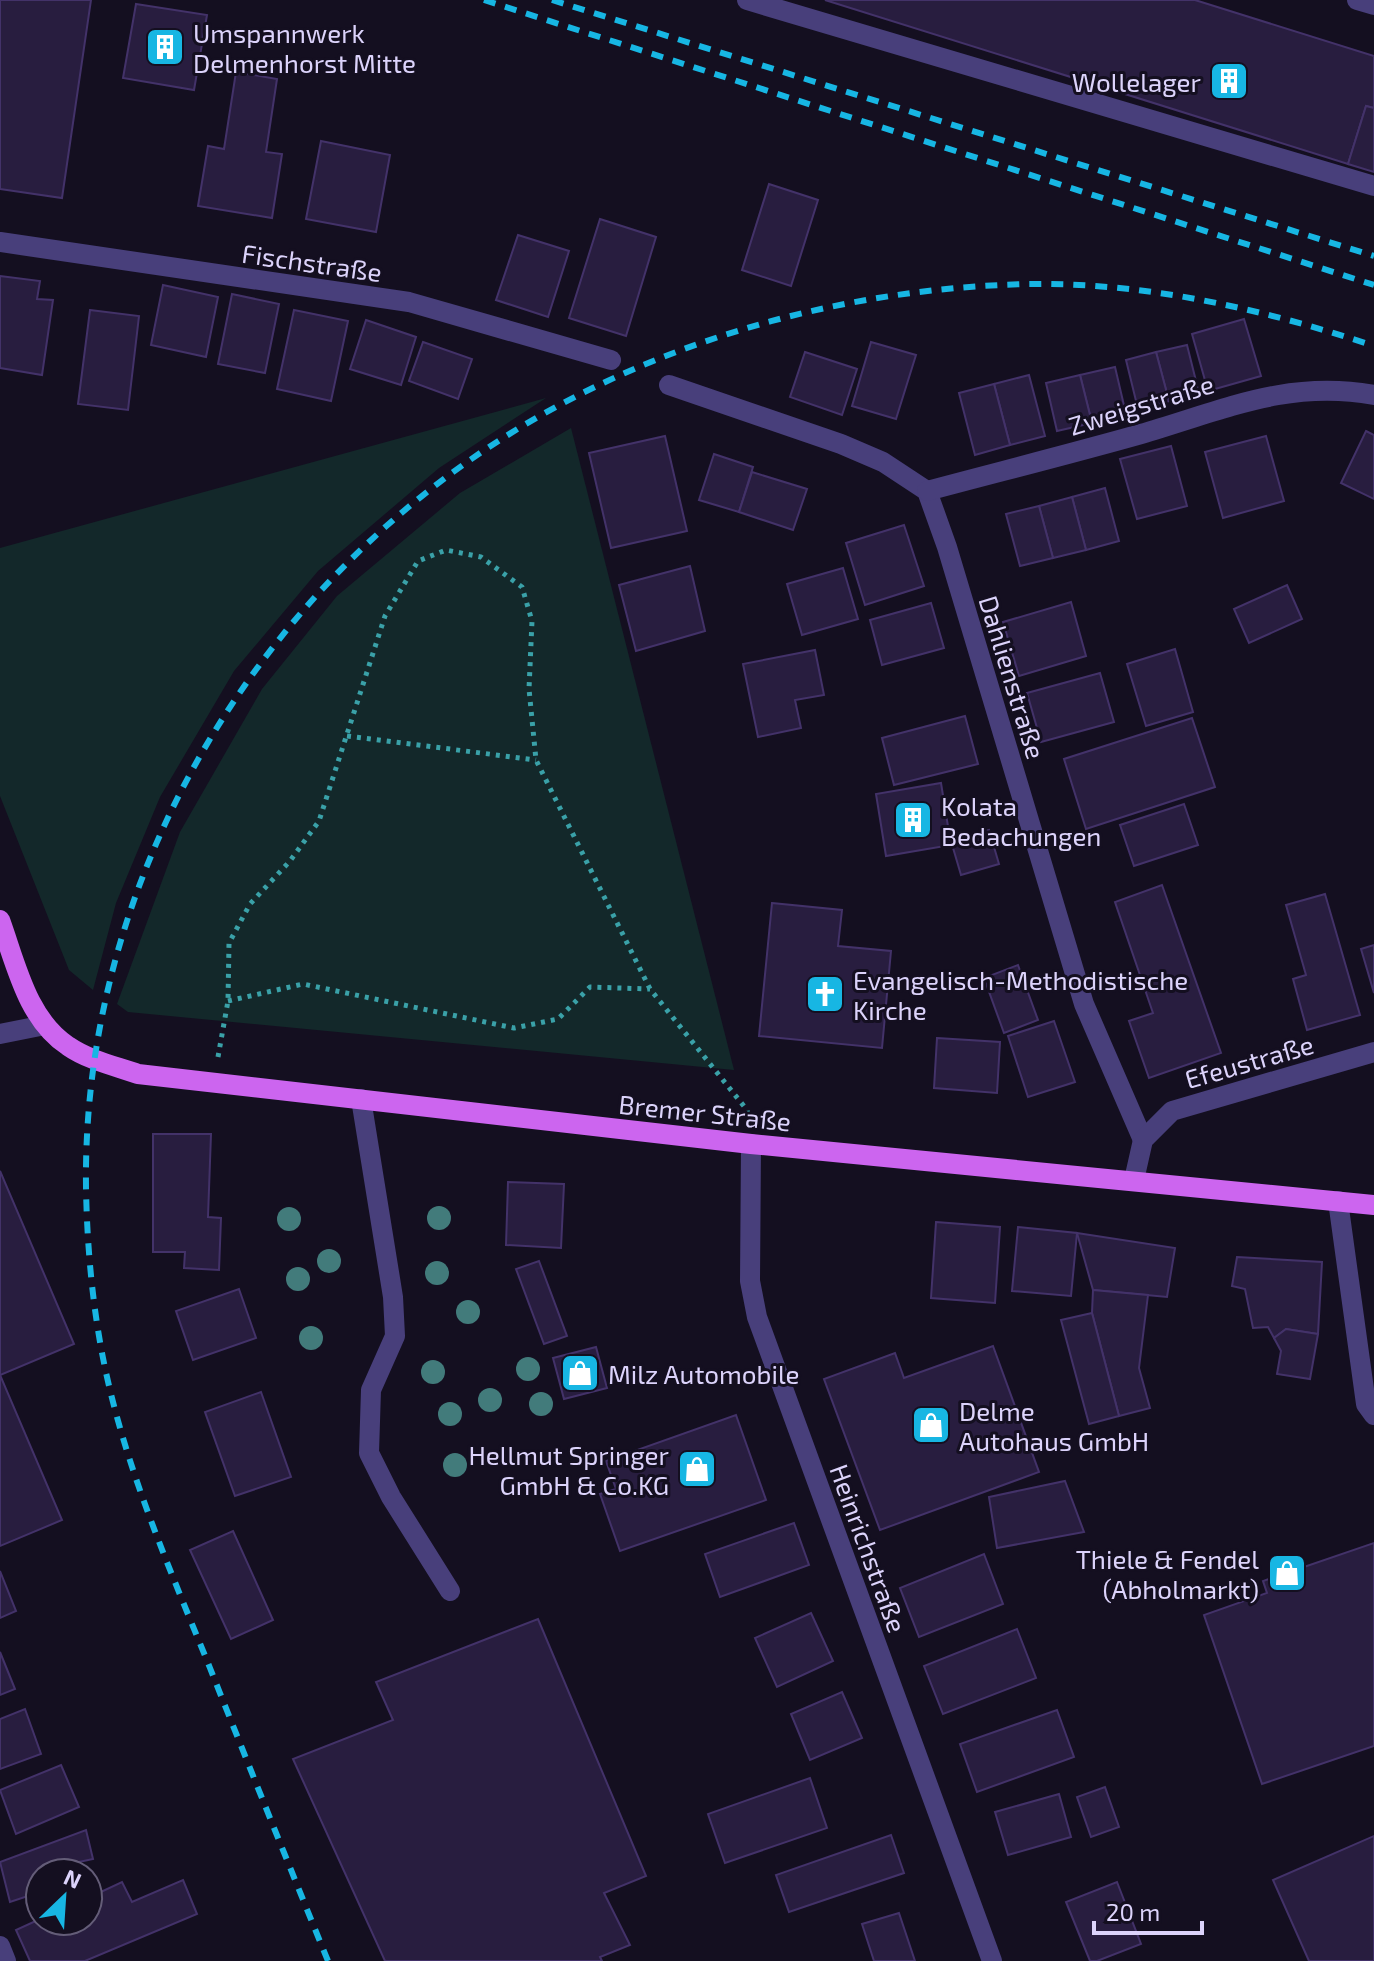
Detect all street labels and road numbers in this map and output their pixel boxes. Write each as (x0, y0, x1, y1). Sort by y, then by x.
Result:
street label: Fischstraße (240, 237, 384, 287)
street label: Zweigstraße (1065, 367, 1217, 441)
street label: Dahlienstraße (973, 592, 1053, 762)
street label: Efeustraße (1181, 1028, 1317, 1094)
street label: Bremer Straße (617, 1088, 793, 1136)
street label: Heinrichstraße (824, 1460, 914, 1636)

